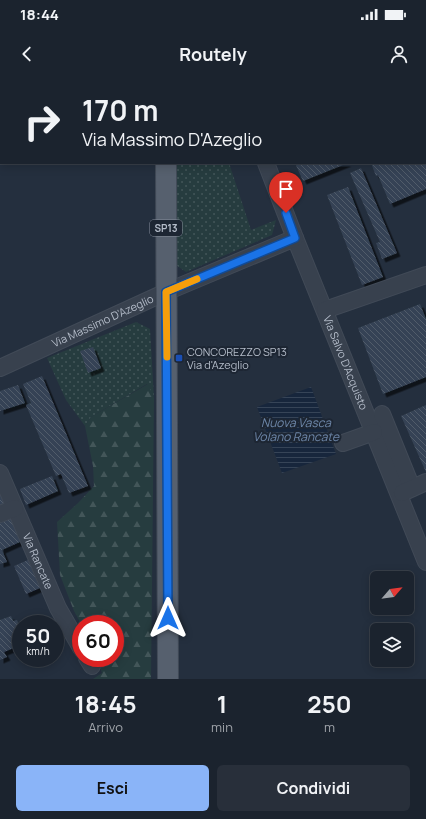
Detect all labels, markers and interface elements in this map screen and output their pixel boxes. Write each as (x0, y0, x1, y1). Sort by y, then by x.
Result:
text: 18:44 (20, 4, 59, 25)
text: Routely (179, 42, 247, 66)
icon: back (16, 43, 38, 65)
icon: person (388, 43, 410, 65)
text: 170 m (82, 91, 158, 129)
icon: right (16, 96, 68, 148)
text: Via Massimo D'Azeglio (82, 127, 262, 151)
pin (269, 172, 303, 213)
icon: arrive (275, 178, 297, 200)
road number: SP13 (150, 220, 182, 236)
street label: Via Massimo D'Azeglio (49, 291, 156, 350)
street label: Via Salvo D'Acquisto (320, 313, 372, 412)
place label: CONCOREZZO SP13 Via d'Azeglio (187, 344, 287, 372)
marker: CONCOREZZO SP13 Via d'Azeglio (174, 353, 184, 363)
water label: Nuova Vasca Volano Rancate (253, 414, 340, 445)
street label: Via Rancate (20, 531, 57, 592)
north arrow (370, 571, 414, 615)
map controls (370, 571, 414, 667)
position arrow (147, 597, 189, 639)
speed limit sign: 60 (72, 615, 124, 667)
text: 50 (26, 622, 50, 649)
button: layers (370, 623, 414, 667)
text: km/h (26, 644, 50, 658)
text: 18:45 (74, 687, 137, 720)
text: 1 (217, 687, 227, 720)
text: 250 (307, 687, 352, 720)
text: Arrivo (88, 718, 123, 736)
text: min (211, 718, 233, 736)
text: m (324, 718, 335, 736)
button: Esci (16, 765, 209, 811)
button: Condividi (217, 765, 410, 811)

